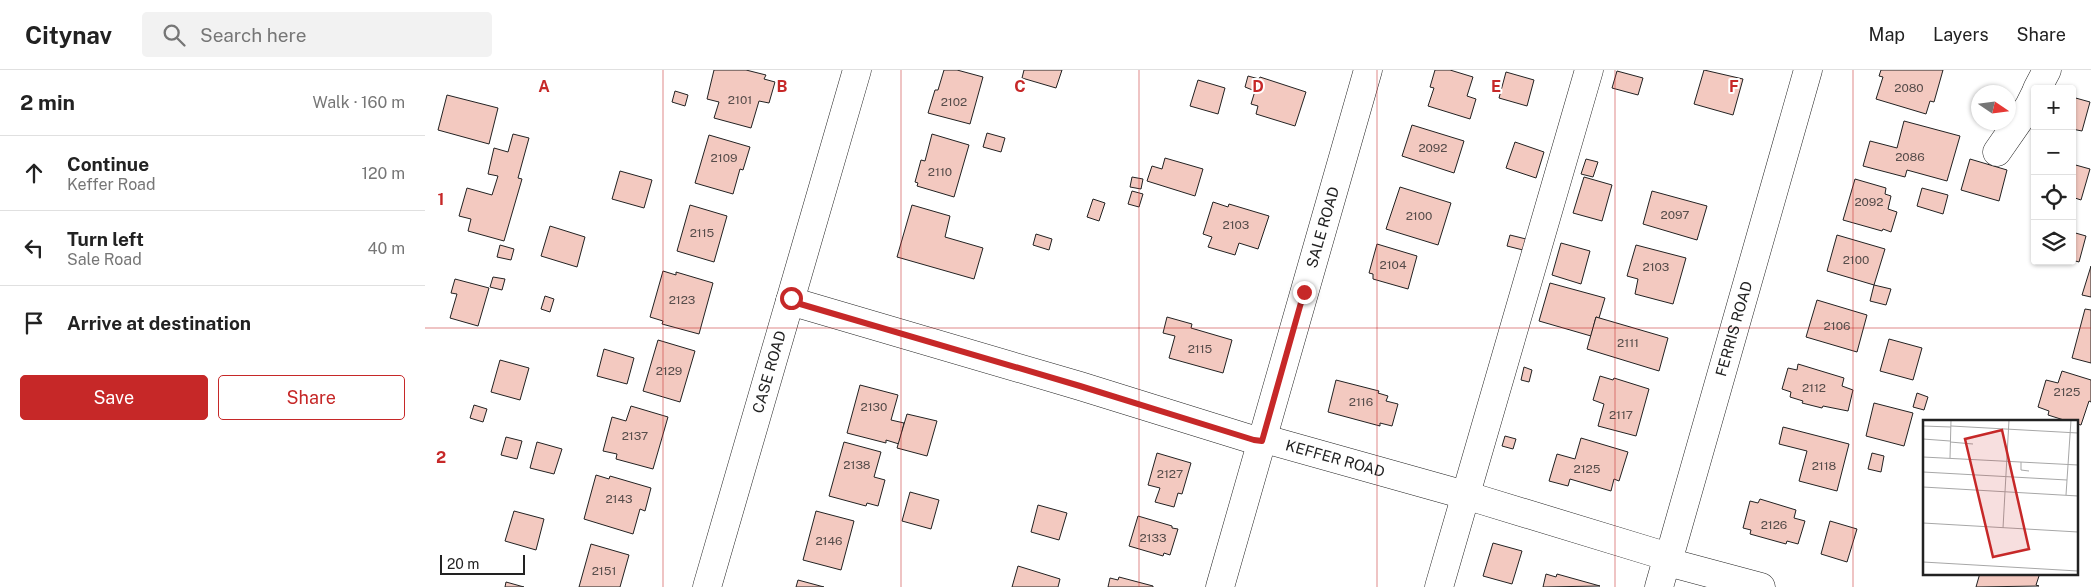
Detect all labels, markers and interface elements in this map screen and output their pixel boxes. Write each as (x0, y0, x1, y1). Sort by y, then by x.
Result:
search box (142, 12, 492, 57)
text: Citynav (25, 21, 112, 49)
icon: search (160, 21, 188, 49)
text: Search here (200, 24, 307, 46)
text: Map (1869, 24, 1905, 45)
text: Layers (1933, 24, 1989, 45)
text: Share (2017, 24, 2066, 45)
text: A (538, 77, 550, 96)
text: B (777, 77, 788, 96)
text: C (1014, 77, 1026, 96)
text: D (1252, 77, 1264, 96)
text: E (1491, 77, 1501, 96)
text: F (1729, 77, 1739, 96)
house number: 2080 (1894, 81, 1924, 95)
north arrow (1971, 85, 2016, 130)
map controls (2031, 85, 2076, 265)
button: + (2031, 85, 2076, 130)
text: 2 min (20, 90, 75, 115)
text: Walk · 160 m (313, 93, 405, 112)
house number: 2101 (728, 93, 752, 107)
house number: 2102 (941, 95, 967, 109)
button: − (2031, 130, 2076, 175)
house number: 2092 (1418, 141, 1448, 155)
house number: 2086 (1895, 150, 1925, 164)
house number: 2109 (711, 151, 737, 165)
text: Continue (67, 153, 149, 175)
icon: ahead (20, 159, 48, 187)
text: 120 m (361, 164, 405, 183)
house number: 2110 (928, 165, 952, 179)
text: Keffer Road (67, 175, 155, 194)
button: locate (2031, 175, 2076, 220)
street label: SALE ROAD (1303, 185, 1342, 270)
text: 1 (438, 190, 444, 209)
house number: 2092 (1854, 195, 1884, 209)
house number: 2097 (1661, 208, 1689, 222)
house number: 2100 (1406, 209, 1432, 223)
house number: 2103 (1223, 218, 1249, 232)
button: layers (2031, 220, 2076, 265)
house number: 2115 (690, 226, 715, 240)
text: Turn left (67, 228, 144, 250)
icon: left (20, 234, 48, 262)
text: 40 m (367, 239, 405, 258)
text: Sale Road (67, 250, 142, 269)
house number: 2100 (1843, 253, 1869, 267)
house number: 2104 (1380, 258, 1407, 272)
house number: 2103 (1643, 260, 1669, 274)
street label: FERRIS ROAD (1712, 279, 1755, 378)
route end (1293, 281, 1316, 304)
route start (780, 287, 803, 310)
house number: 2123 (669, 293, 695, 307)
icon: arrive (20, 309, 48, 337)
text: Arrive at destination (67, 312, 251, 334)
house number: 2106 (1824, 319, 1850, 333)
street label: CASE ROAD (749, 328, 789, 415)
house number: 2111 (1617, 336, 1639, 350)
house number: 2115 (1188, 342, 1213, 356)
house number: 2129 (656, 364, 682, 378)
button: Save (20, 375, 208, 420)
button: Share (218, 375, 405, 420)
house number: 2112 (1802, 381, 1826, 395)
house number: 2125 (2054, 385, 2081, 399)
house number: 2116 (1349, 395, 1373, 409)
house number: 2130 (861, 400, 887, 414)
house number: 2117 (1609, 408, 1633, 422)
inset map (1923, 420, 2079, 574)
house number: 2137 (622, 429, 648, 443)
street label: KEFFER ROAD (1284, 436, 1387, 480)
text: 2 (436, 448, 446, 467)
house number: 2138 (843, 458, 871, 472)
house number: 2118 (1812, 459, 1837, 473)
house number: 2125 (1574, 462, 1601, 476)
house number: 2127 (1157, 467, 1183, 481)
house number: 2143 (605, 492, 633, 506)
house number: 2126 (1761, 518, 1787, 532)
house number: 2133 (1139, 531, 1167, 545)
house number: 2146 (815, 534, 843, 548)
scale bar (440, 552, 525, 575)
text: 20 m (447, 556, 479, 572)
house number: 2151 (592, 564, 616, 578)

